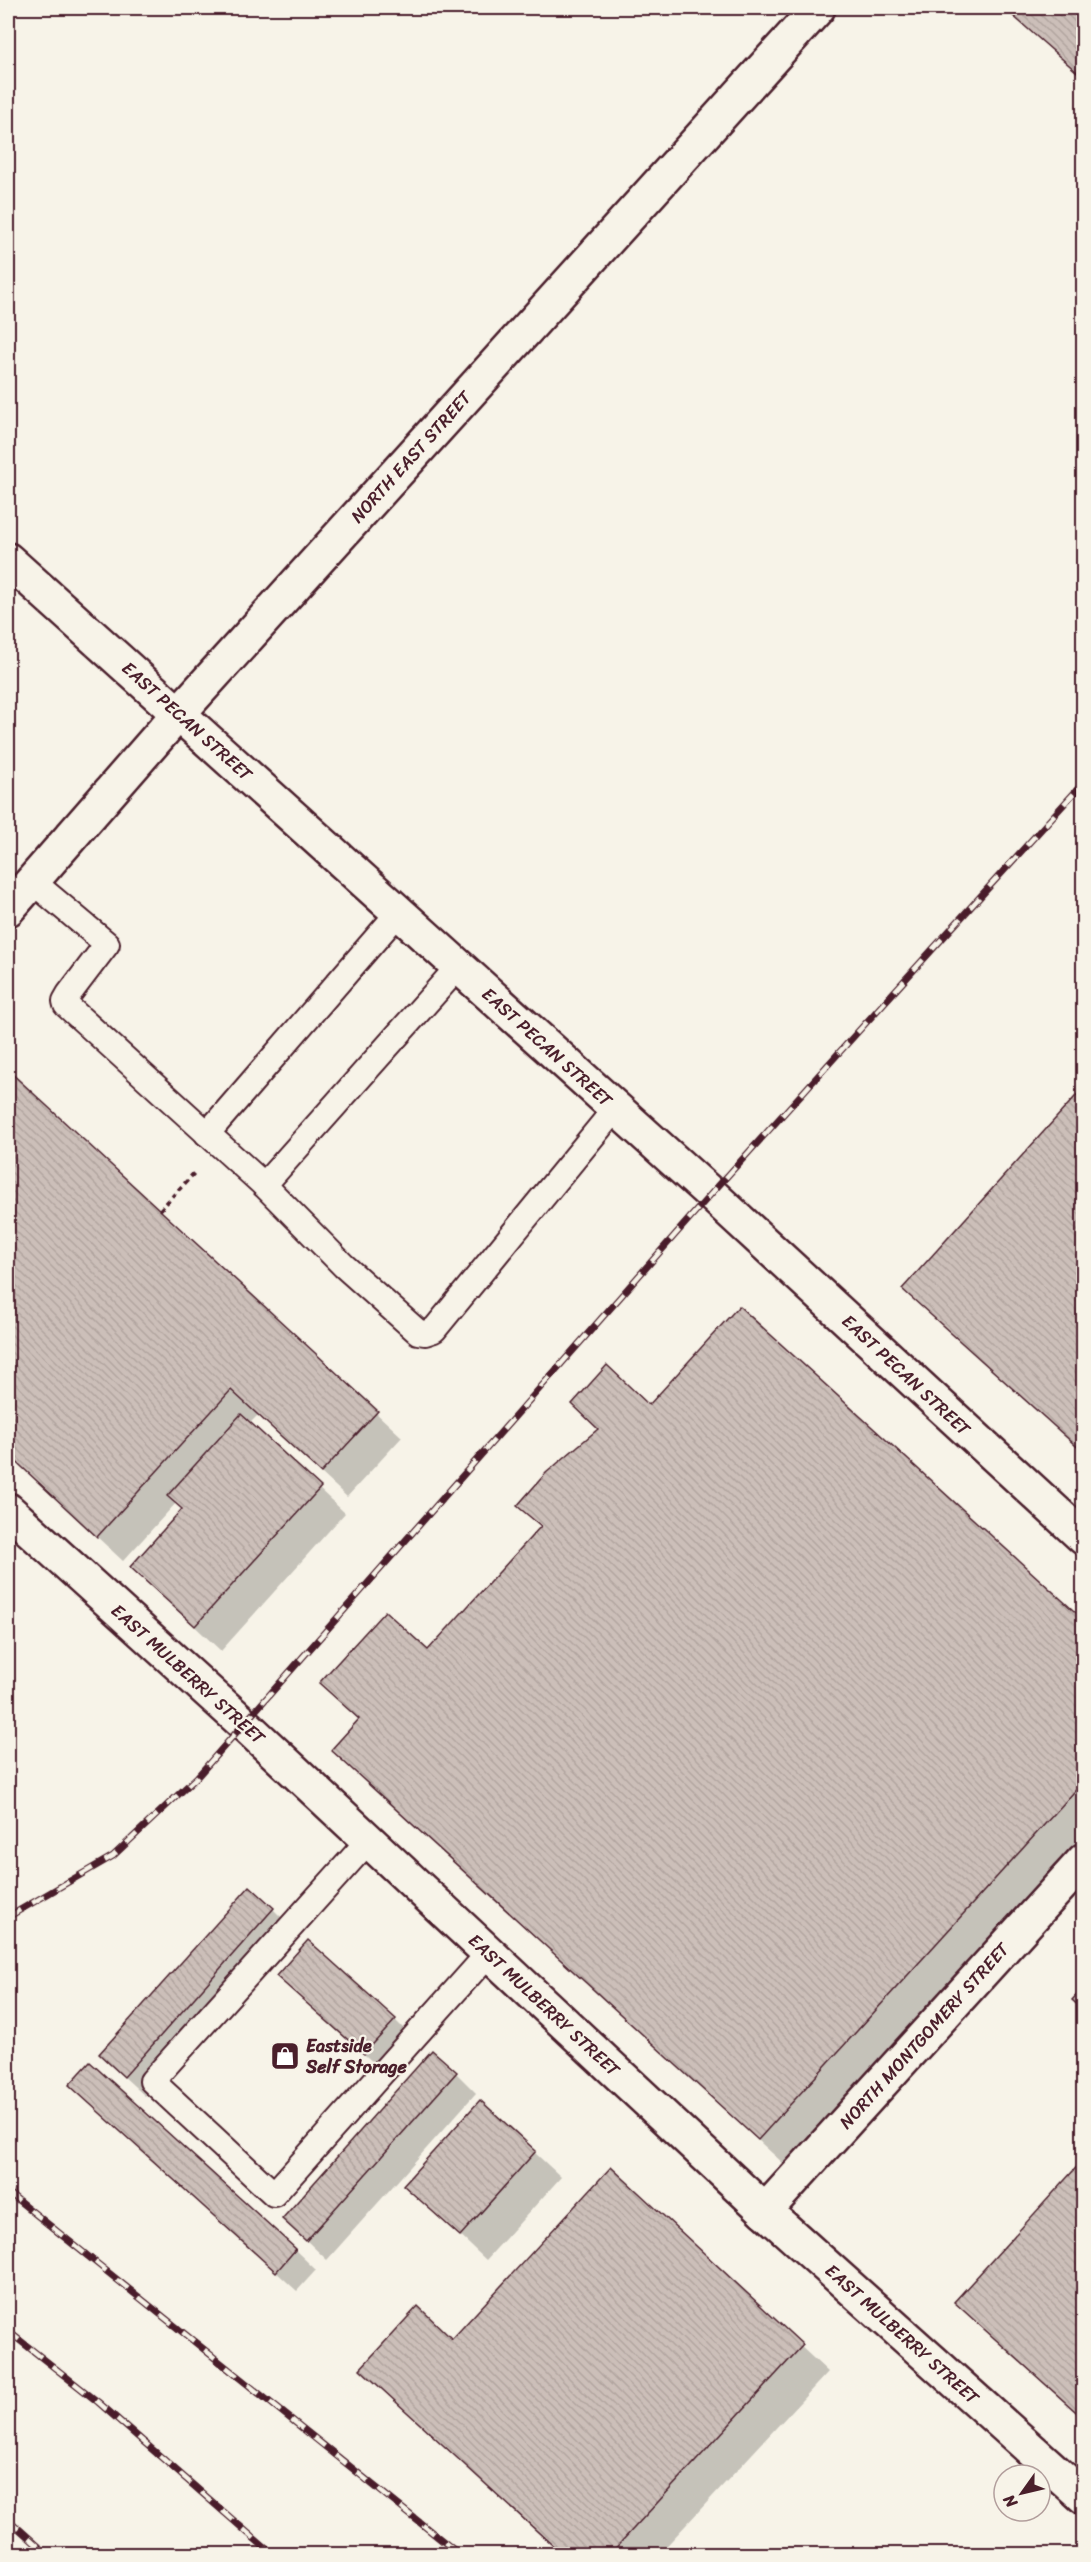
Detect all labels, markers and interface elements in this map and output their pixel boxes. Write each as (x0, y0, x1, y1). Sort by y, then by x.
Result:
street label: NORTH EAST STREET (342, 383, 480, 531)
street label: EAST PECAN STREET (114, 653, 261, 790)
street label: EAST PECAN STREET (474, 979, 621, 1116)
street label: EAST PECAN STREET (834, 1306, 979, 1444)
street label: EAST MULBERRY STREET (103, 1596, 273, 1753)
street label: EAST MULBERRY STREET (460, 1926, 628, 2085)
street label: NORTH MONTGOMERY STREET (831, 1934, 1018, 2137)
place label: Eastside Self Storage (305, 2030, 407, 2083)
shop icon: Eastside Self Storage (269, 2040, 301, 2072)
street label: EAST MULBERRY STREET (817, 2256, 987, 2413)
north arrow (992, 2463, 1052, 2523)
text: N (994, 2488, 1026, 2515)

